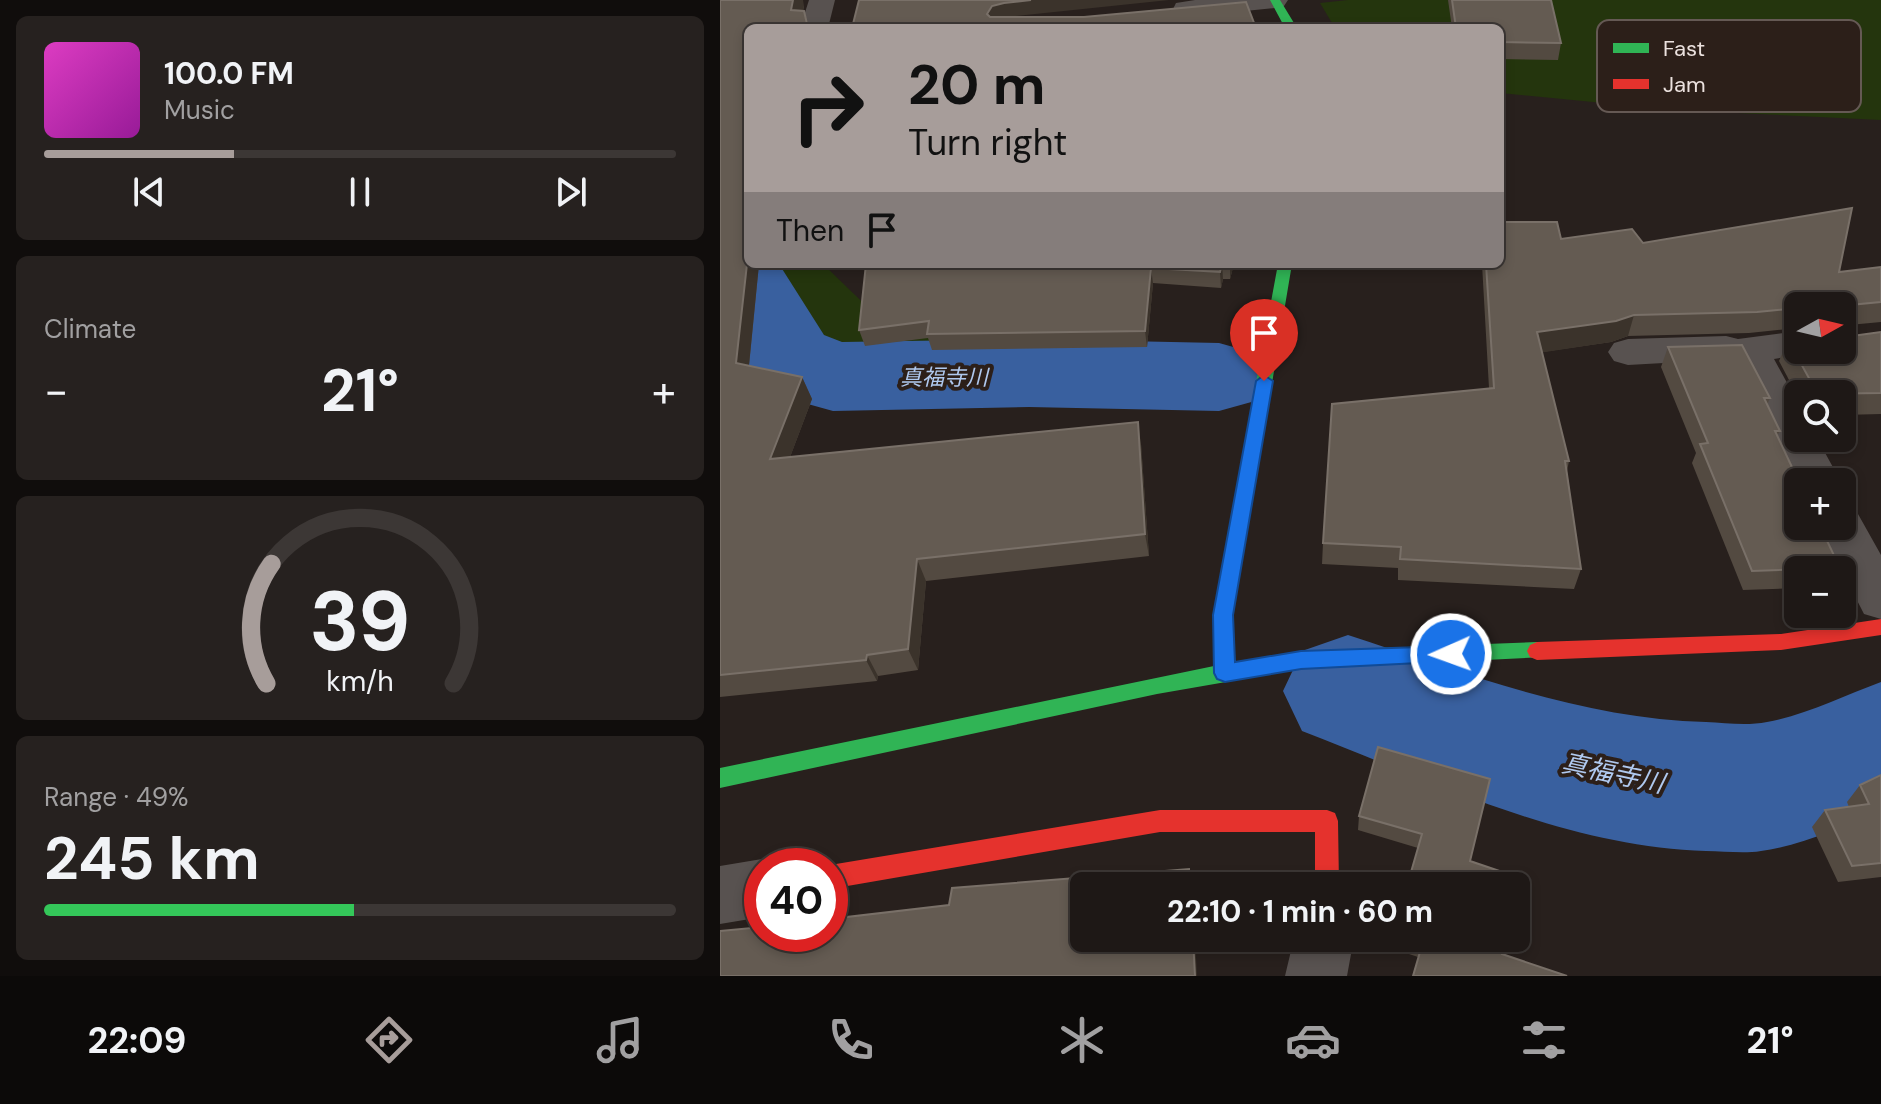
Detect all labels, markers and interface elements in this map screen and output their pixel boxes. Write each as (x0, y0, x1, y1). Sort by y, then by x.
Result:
legend (1597, 20, 1861, 112)
text: Fast (1663, 34, 1705, 63)
text: 20 m (908, 48, 1045, 121)
text: 100.0 FM (164, 54, 294, 93)
icon: right (776, 56, 880, 160)
text: Jam (1663, 70, 1706, 99)
text: Music (164, 93, 235, 127)
text: Turn right (908, 119, 1067, 166)
icon: previous (127, 170, 171, 214)
icon: pause (338, 170, 382, 214)
icon: next (549, 170, 593, 214)
icon: arrive (860, 208, 904, 252)
text: Then (776, 211, 844, 250)
north arrow (1784, 292, 1856, 364)
map controls (1784, 292, 1856, 628)
pin (1230, 299, 1298, 381)
icon: arrive (1242, 311, 1286, 355)
text: Climate (44, 312, 136, 346)
text: 21° (321, 351, 399, 430)
text: − (44, 362, 68, 420)
text: + (652, 362, 676, 420)
water label: 真福寺川 (900, 363, 990, 392)
button: search (1784, 380, 1856, 452)
button: + (1784, 468, 1856, 540)
button: − (1784, 556, 1856, 628)
text: 39 (309, 567, 411, 676)
position arrow (1409, 612, 1493, 696)
text: km/h (326, 663, 394, 700)
water label: 真福寺川 (1559, 746, 1670, 801)
text: Range · 49% (44, 780, 188, 814)
text: 245 km (44, 819, 260, 898)
speed limit sign: 40 (744, 848, 848, 952)
text: 22:10 · 1 min · 60 m (1167, 892, 1433, 931)
icon: directions (361, 1012, 417, 1068)
icon: music (592, 1012, 648, 1068)
icon: phone (823, 1012, 879, 1068)
icon: climate (1054, 1012, 1110, 1068)
icon: car (1285, 1012, 1341, 1068)
icon: filters (1516, 1012, 1572, 1068)
text: 22:09 (87, 1017, 186, 1064)
text: 21° (1747, 1017, 1794, 1064)

